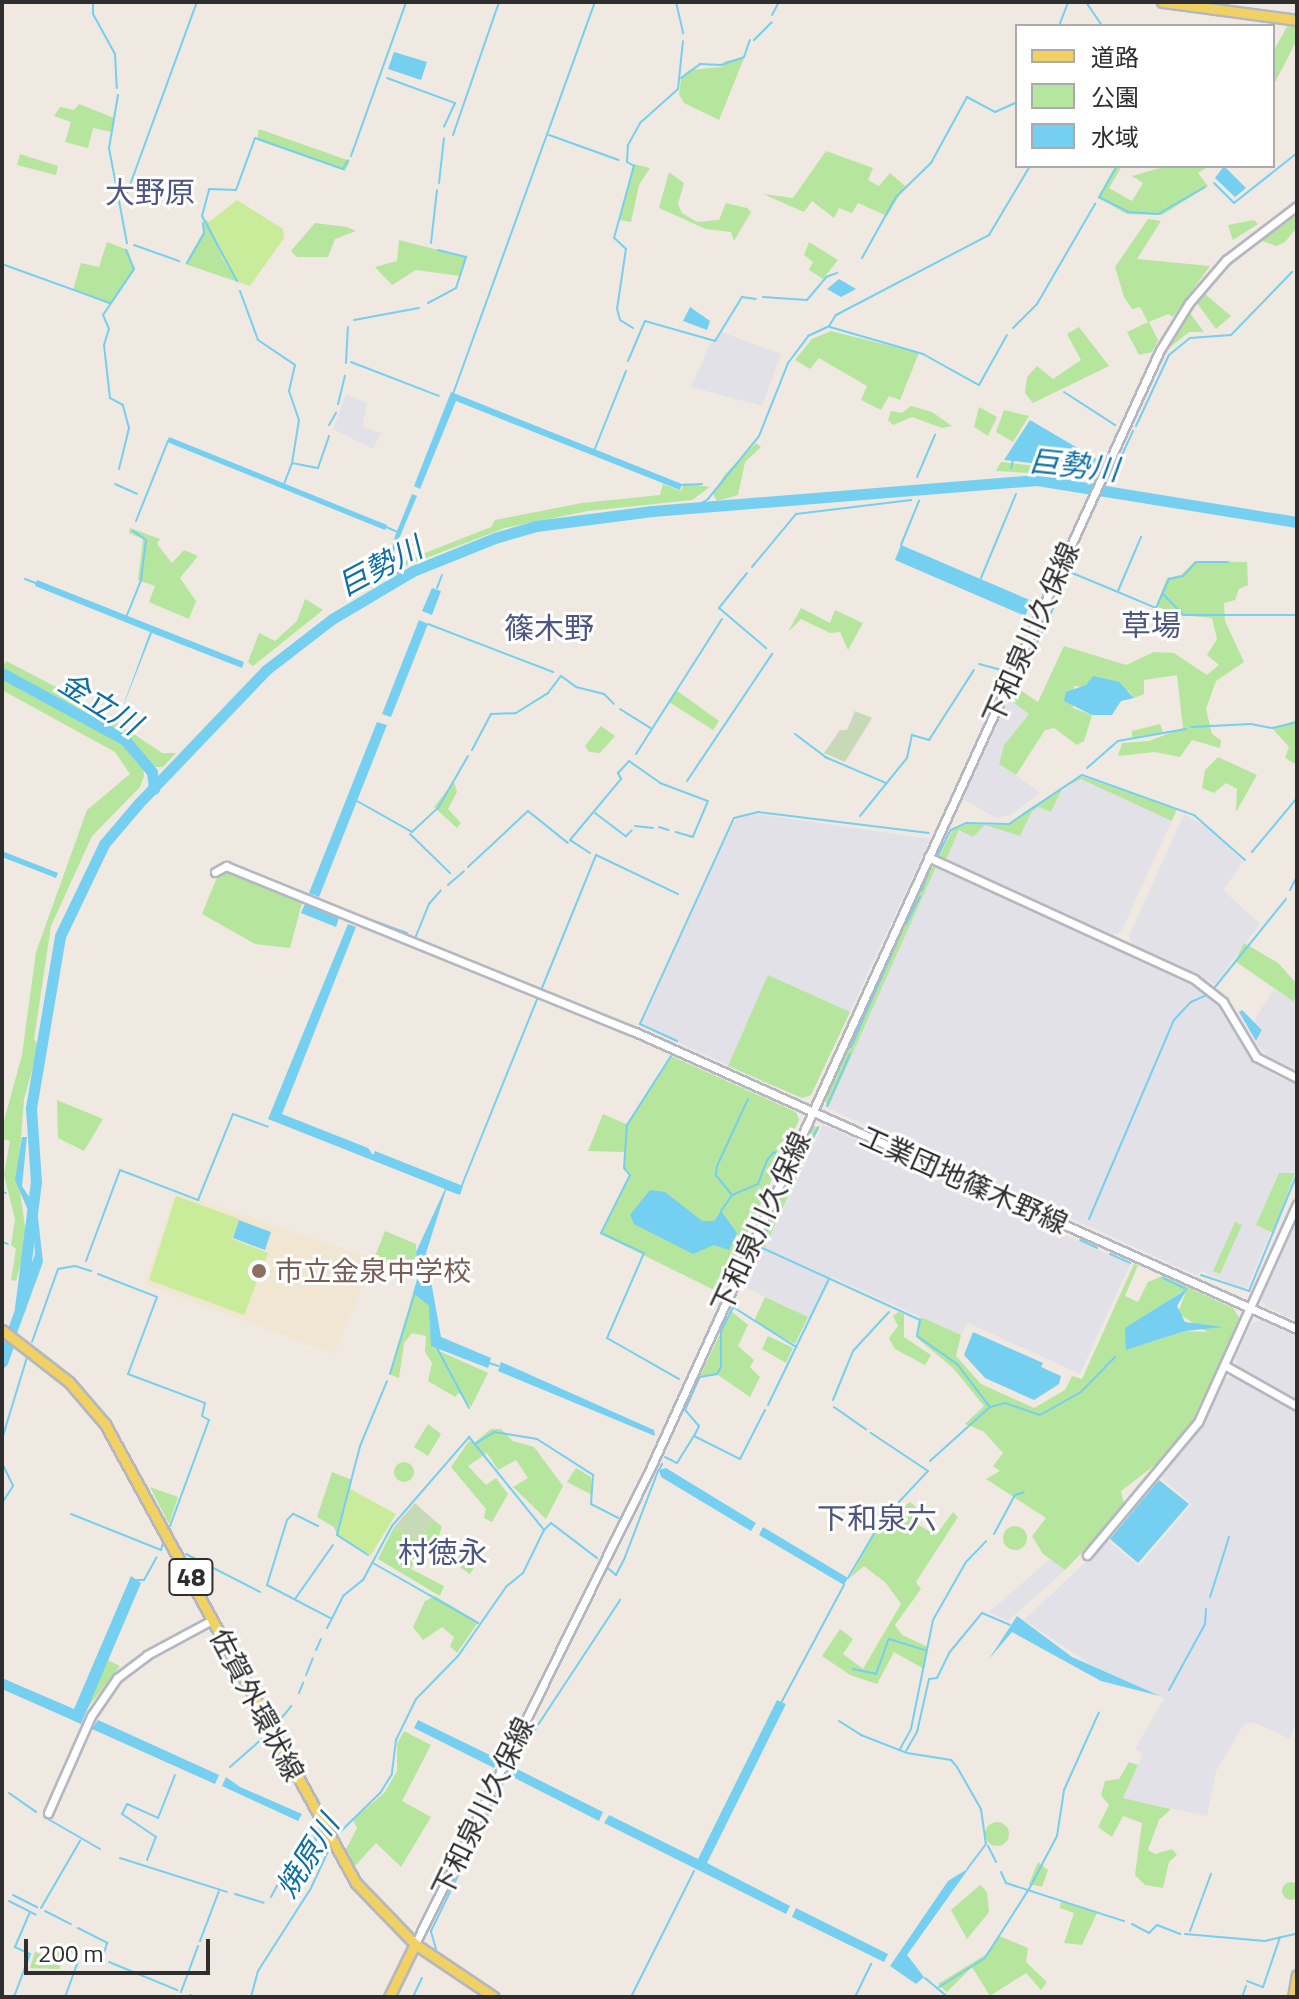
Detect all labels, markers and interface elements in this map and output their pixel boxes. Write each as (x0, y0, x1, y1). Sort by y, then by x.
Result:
legend (1015, 24, 1275, 168)
text: 道路 (1091, 39, 1139, 75)
text: 公園 (1091, 79, 1139, 115)
text: 水域 (1091, 119, 1139, 155)
district label: 大野原 (105, 174, 195, 210)
water label: 巨勢川 (1027, 442, 1121, 488)
water label: 巨勢川 (332, 529, 428, 603)
street label: 下和泉川久保線 (976, 537, 1086, 729)
district label: 草場 (1121, 607, 1181, 643)
district label: 篠木野 (504, 610, 594, 646)
water label: 金立川 (52, 664, 148, 742)
street label: 工業団地篠木野線 (855, 1119, 1073, 1241)
street label: 下和泉川久保線 (704, 1126, 818, 1318)
place label: 市立金泉中学校 (275, 1254, 471, 1288)
marker: 市立金泉中学校 (250, 1262, 268, 1280)
district label: 下和泉六 (817, 1500, 937, 1536)
district label: 村徳永 (398, 1534, 488, 1570)
road number: 48 (167, 1555, 215, 1599)
street label: 佐賀外環状線 (203, 1623, 311, 1787)
street label: 下和泉川久保線 (425, 1712, 541, 1902)
water label: 焼原川 (268, 1808, 346, 1904)
scale bar (28, 1923, 214, 1973)
text: 200 m (38, 1935, 104, 1971)

